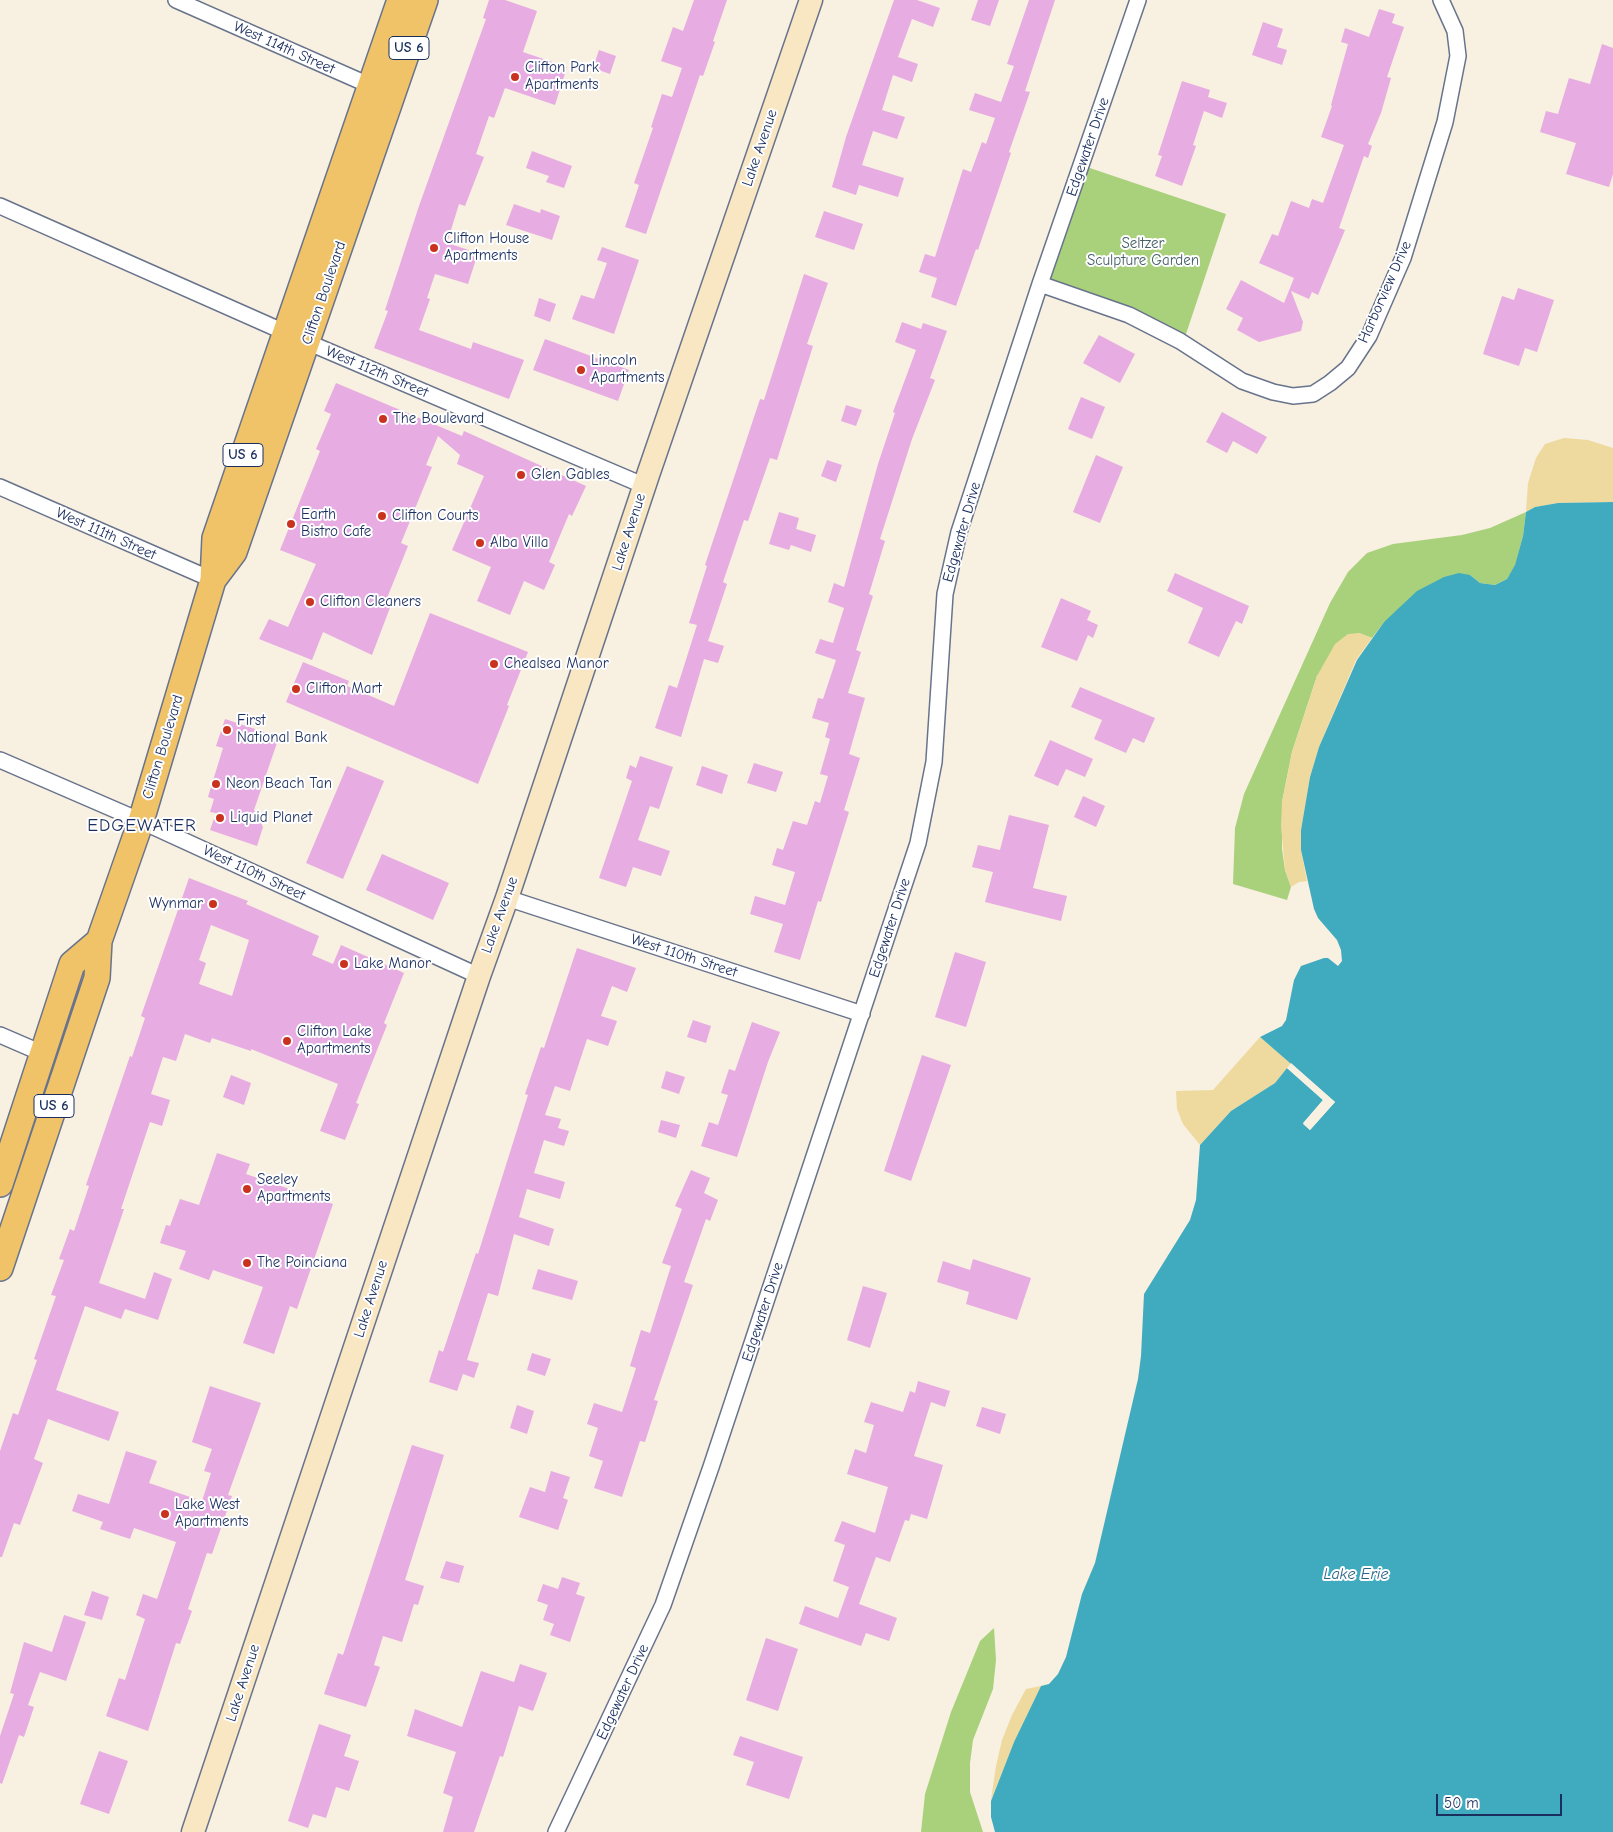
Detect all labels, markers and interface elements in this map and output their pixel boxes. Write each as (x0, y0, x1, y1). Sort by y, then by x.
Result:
street label: West 114th Street (231, 18, 337, 78)
road number: US 6 (389, 36, 429, 59)
place label: Clifton Park Apartments (525, 59, 599, 94)
marker: Clifton Park Apartments (509, 71, 521, 83)
street label: Edgewater Drive (1063, 95, 1113, 199)
street label: Lake Avenue (738, 107, 782, 189)
place label: Clifton House Apartments (444, 230, 529, 265)
park label: Seltzer Sculpture Garden (1087, 235, 1199, 270)
street label: Harborview Drive (1354, 238, 1416, 346)
street label: Clifton Boulevard (298, 239, 350, 347)
marker: Clifton House Apartments (428, 242, 440, 254)
street label: West 112th Street (323, 342, 431, 402)
place label: Lincoln Apartments (591, 352, 664, 387)
marker: Lincoln Apartments (575, 364, 587, 376)
place label: The Boulevard (393, 410, 484, 428)
marker: The Boulevard (377, 413, 389, 425)
road number: US 6 (223, 444, 263, 466)
place label: Glen Gables (531, 466, 609, 484)
marker: Glen Gables (515, 469, 527, 481)
street label: Edgewater Drive (939, 480, 985, 584)
street label: Lake Avenue (608, 491, 650, 573)
street label: West 111th Street (53, 504, 159, 564)
place label: Earth Bistro Cafe (301, 506, 371, 541)
place label: Clifton Courts (392, 507, 478, 525)
marker: Clifton Courts (376, 510, 388, 522)
marker: Earth Bistro Cafe (285, 518, 297, 530)
place label: Alba Villa (490, 534, 549, 552)
marker: Alba Villa (474, 537, 486, 549)
place label: Clifton Cleaners (320, 593, 421, 611)
marker: Clifton Cleaners (304, 596, 316, 608)
place label: Chealsea Manor (504, 655, 609, 673)
marker: Chealsea Manor (488, 658, 500, 670)
place label: Clifton Mart (306, 680, 382, 698)
marker: Clifton Mart (290, 683, 302, 695)
street label: Clifton Boulevard (139, 693, 187, 801)
place label: First National Bank (237, 712, 327, 747)
marker: First National Bank (221, 724, 233, 736)
place label: Neon Beach Tan (226, 775, 332, 793)
marker: Neon Beach Tan (210, 778, 222, 790)
place label: Liquid Planet (230, 809, 312, 827)
marker: Liquid Planet (214, 812, 226, 824)
district label: EDGEWATER (86, 815, 198, 837)
street label: West 110th Street (200, 841, 308, 905)
street label: Lake Avenue (478, 874, 522, 956)
street label: Edgewater Drive (865, 876, 915, 980)
place label: Wynmar (149, 895, 203, 913)
marker: Wynmar (207, 898, 219, 910)
street label: West 110th Street (628, 930, 740, 982)
place label: Lake Manor (354, 955, 431, 973)
marker: Lake Manor (338, 958, 350, 970)
place label: Clifton Lake Apartments (297, 1023, 372, 1058)
marker: Clifton Lake Apartments (281, 1035, 293, 1047)
road number: US 6 (34, 1094, 74, 1118)
place label: Seeley Apartments (257, 1171, 330, 1206)
marker: Seeley Apartments (241, 1183, 253, 1195)
place label: The Poinciana (257, 1254, 347, 1272)
marker: The Poinciana (241, 1257, 253, 1269)
street label: Lake Avenue (350, 1258, 392, 1340)
street label: Edgewater Drive (738, 1260, 788, 1364)
place label: Lake West Apartments (175, 1496, 248, 1531)
marker: Lake West Apartments (159, 1508, 171, 1520)
water label: Lake Erie (1324, 1564, 1388, 1584)
street label: Edgewater Drive (593, 1641, 653, 1743)
street label: Lake Avenue (222, 1642, 264, 1724)
scale bar (1438, 1784, 1564, 1816)
text: 50 m (1444, 1794, 1479, 1812)

